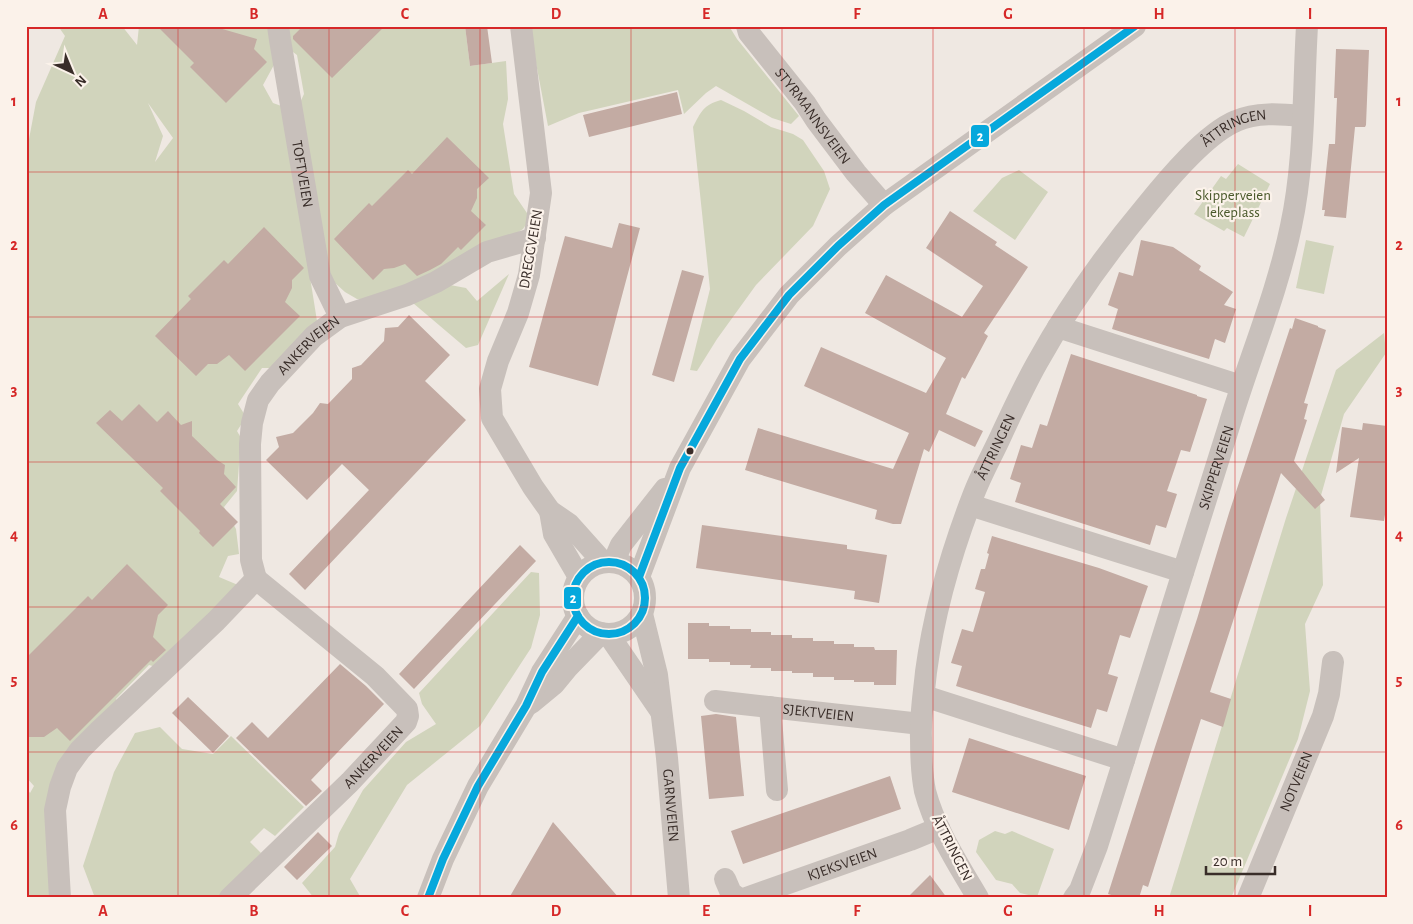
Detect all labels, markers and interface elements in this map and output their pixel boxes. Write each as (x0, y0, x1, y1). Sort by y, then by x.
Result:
text: A (98, 6, 108, 22)
text: B (249, 6, 259, 22)
text: C (401, 6, 410, 22)
text: D (551, 6, 562, 22)
text: E (702, 6, 710, 22)
text: F (853, 6, 861, 22)
text: G (1003, 6, 1013, 22)
text: H (1153, 6, 1165, 22)
text: I (1308, 6, 1312, 22)
north arrow (48, 48, 98, 98)
street label: STYRMANNSVEIEN (772, 65, 854, 167)
text: N (72, 72, 89, 89)
text: 1 (11, 93, 17, 109)
text: 1 (1396, 93, 1402, 109)
street label: ÅTTRINGEN (1197, 107, 1267, 149)
line badge: 2 (970, 124, 990, 148)
text: 2 (977, 130, 984, 144)
street label: TOFTVEIEN (290, 139, 316, 209)
park label: Skipperveien lekeplass (1195, 188, 1271, 220)
street label: DREGGVEIEN (517, 208, 545, 290)
text: 2 (10, 237, 18, 253)
text: 2 (1395, 237, 1403, 253)
street label: ANKERVEIEN (274, 313, 342, 378)
text: 3 (11, 382, 18, 398)
text: 3 (1396, 382, 1403, 398)
street label: ÅTTRINGEN (972, 411, 1018, 482)
street label: SKIPPERVEIEN (1196, 423, 1236, 511)
unlabelled marker (685, 446, 695, 456)
text: 4 (10, 527, 18, 543)
text: 4 (1395, 527, 1403, 543)
line badge: 2 (563, 586, 582, 610)
text: 2 (570, 592, 577, 606)
text: 5 (11, 672, 18, 688)
text: 5 (1396, 672, 1403, 688)
street label: SJEKTVEIEN (782, 701, 855, 724)
street label: ANKERVEIEN (341, 723, 406, 791)
street label: NOTVEIEN (1277, 749, 1315, 814)
street label: GARNVEIEN (660, 768, 682, 843)
street label: ÅTTRINGEN (929, 812, 976, 883)
text: 6 (10, 817, 18, 833)
text: 6 (1395, 817, 1403, 833)
scale bar (1206, 844, 1274, 876)
street label: KJEKSVEIEN (805, 845, 879, 883)
text: 20 m (1213, 854, 1242, 869)
text: A (98, 903, 108, 919)
text: B (249, 903, 259, 919)
text: C (401, 903, 410, 919)
text: D (551, 903, 562, 919)
text: E (702, 903, 710, 919)
text: F (853, 903, 861, 919)
text: G (1003, 903, 1013, 919)
text: H (1153, 903, 1165, 919)
text: I (1308, 903, 1312, 919)

